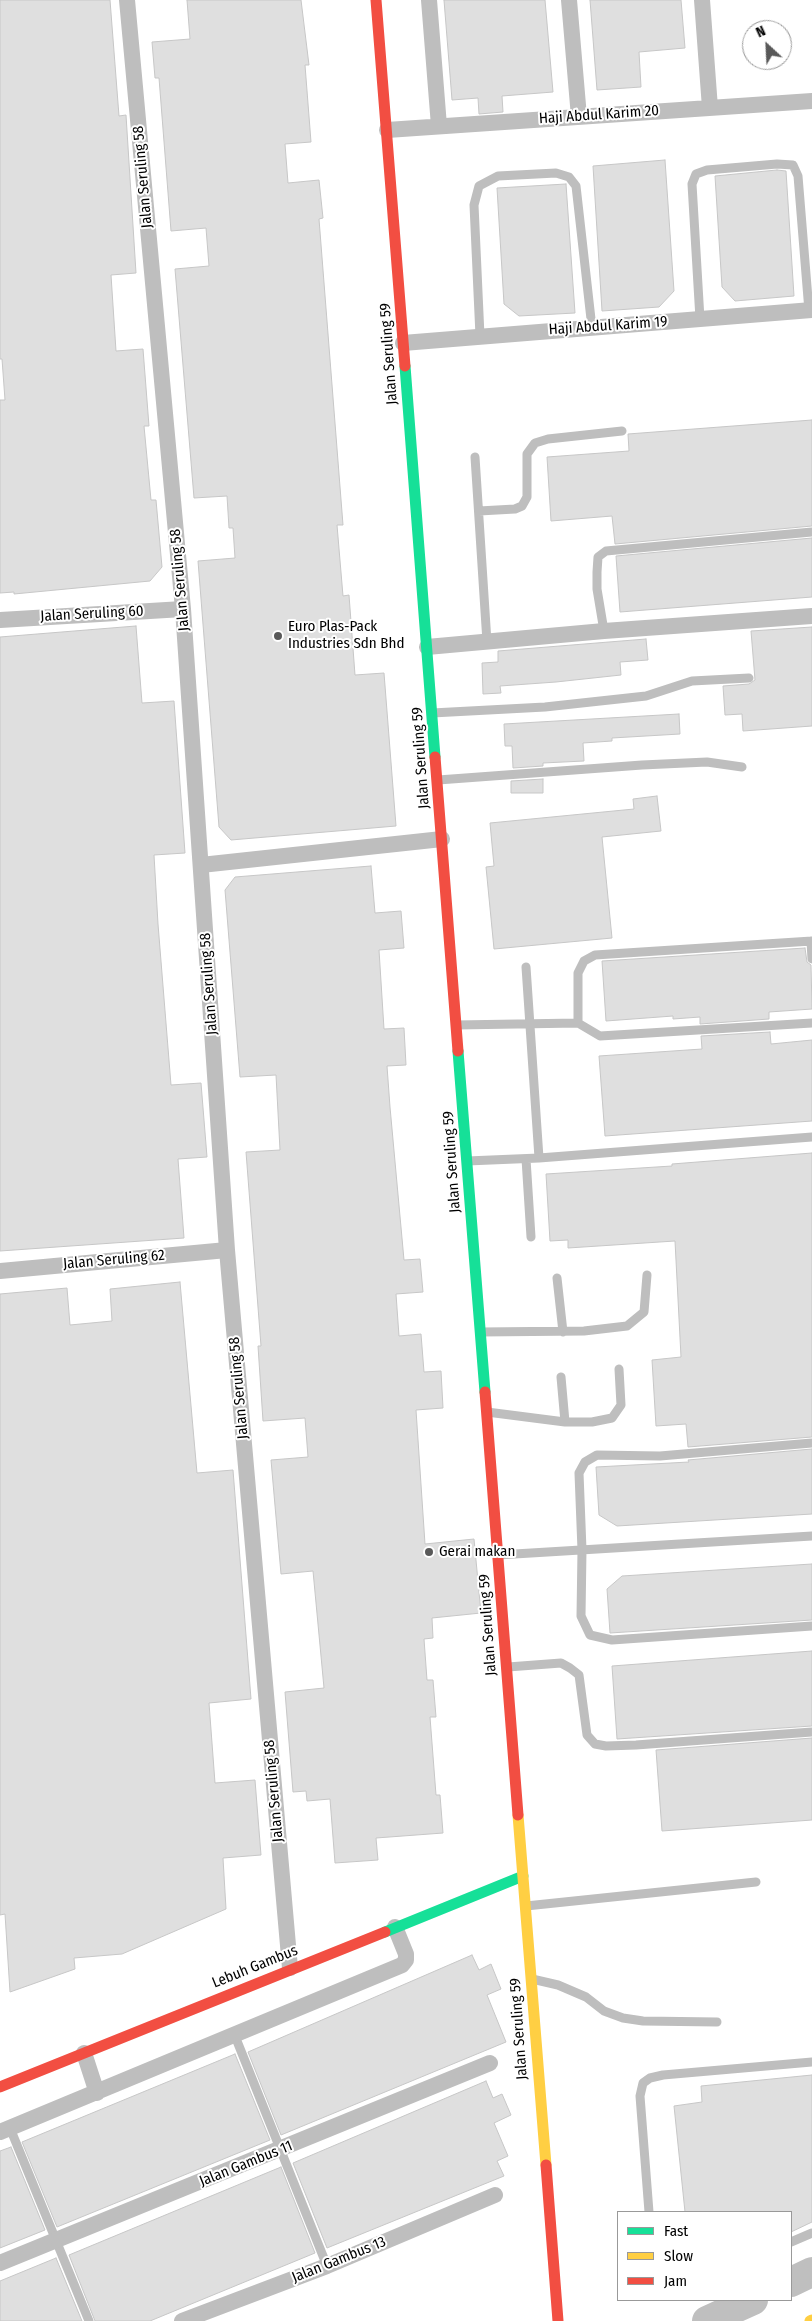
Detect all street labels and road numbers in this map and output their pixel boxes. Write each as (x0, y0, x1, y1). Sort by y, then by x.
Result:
street label: Haji Abdul Karim 20 (538, 102, 660, 128)
street label: Jalan Seruling 58 (130, 125, 156, 229)
street label: Jalan Seruling 59 (376, 302, 402, 406)
street label: Haji Abdul Karim 19 (548, 313, 668, 339)
street label: Jalan Seruling 58 (167, 528, 193, 632)
street label: Jalan Seruling 60 (40, 602, 144, 626)
street label: Jalan Seruling 59 (408, 706, 434, 810)
street label: Jalan Seruling 58 (196, 932, 222, 1036)
street label: Jalan Seruling 59 (439, 1110, 465, 1214)
street label: Jalan Seruling 62 (62, 1247, 166, 1273)
street label: Jalan Seruling 58 (226, 1336, 252, 1440)
street label: Jalan Seruling 59 (475, 1573, 501, 1677)
street label: Jalan Seruling 58 (261, 1739, 287, 1843)
street label: Lebuh Gambus (210, 1942, 300, 1992)
street label: Jalan Seruling 59 (506, 1977, 532, 2081)
street label: Jalan Gambus 11 (197, 2137, 295, 2191)
street label: Jalan Gambus 13 (289, 2233, 389, 2287)

